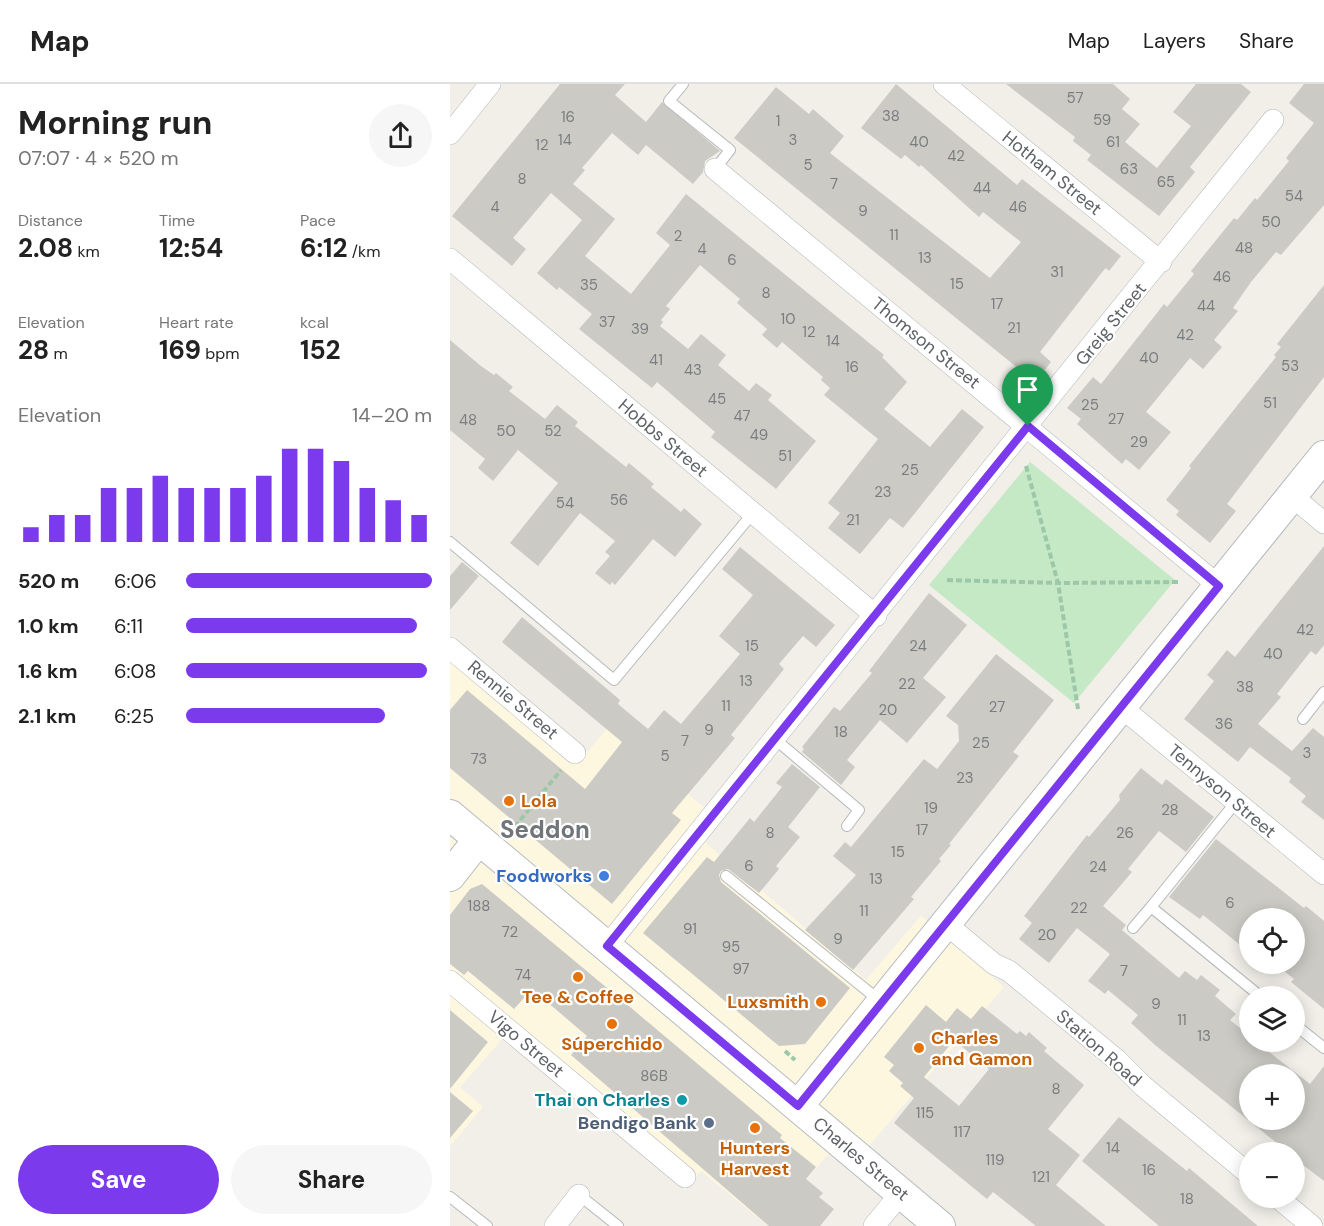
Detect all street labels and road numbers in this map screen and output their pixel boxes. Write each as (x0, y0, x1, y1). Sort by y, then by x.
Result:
street label: Hotham Street (997, 125, 1107, 221)
street label: Greig Street (1070, 277, 1152, 371)
street label: Thomson Street (867, 292, 985, 394)
street label: Hobbs Street (613, 393, 713, 483)
street label: Rennie Street (463, 655, 563, 745)
street label: Tennyson Street (1163, 739, 1281, 843)
street label: Station Road (1051, 1004, 1147, 1092)
street label: Vigo Street (483, 1005, 569, 1083)
street label: Charles Street (808, 1112, 914, 1206)

